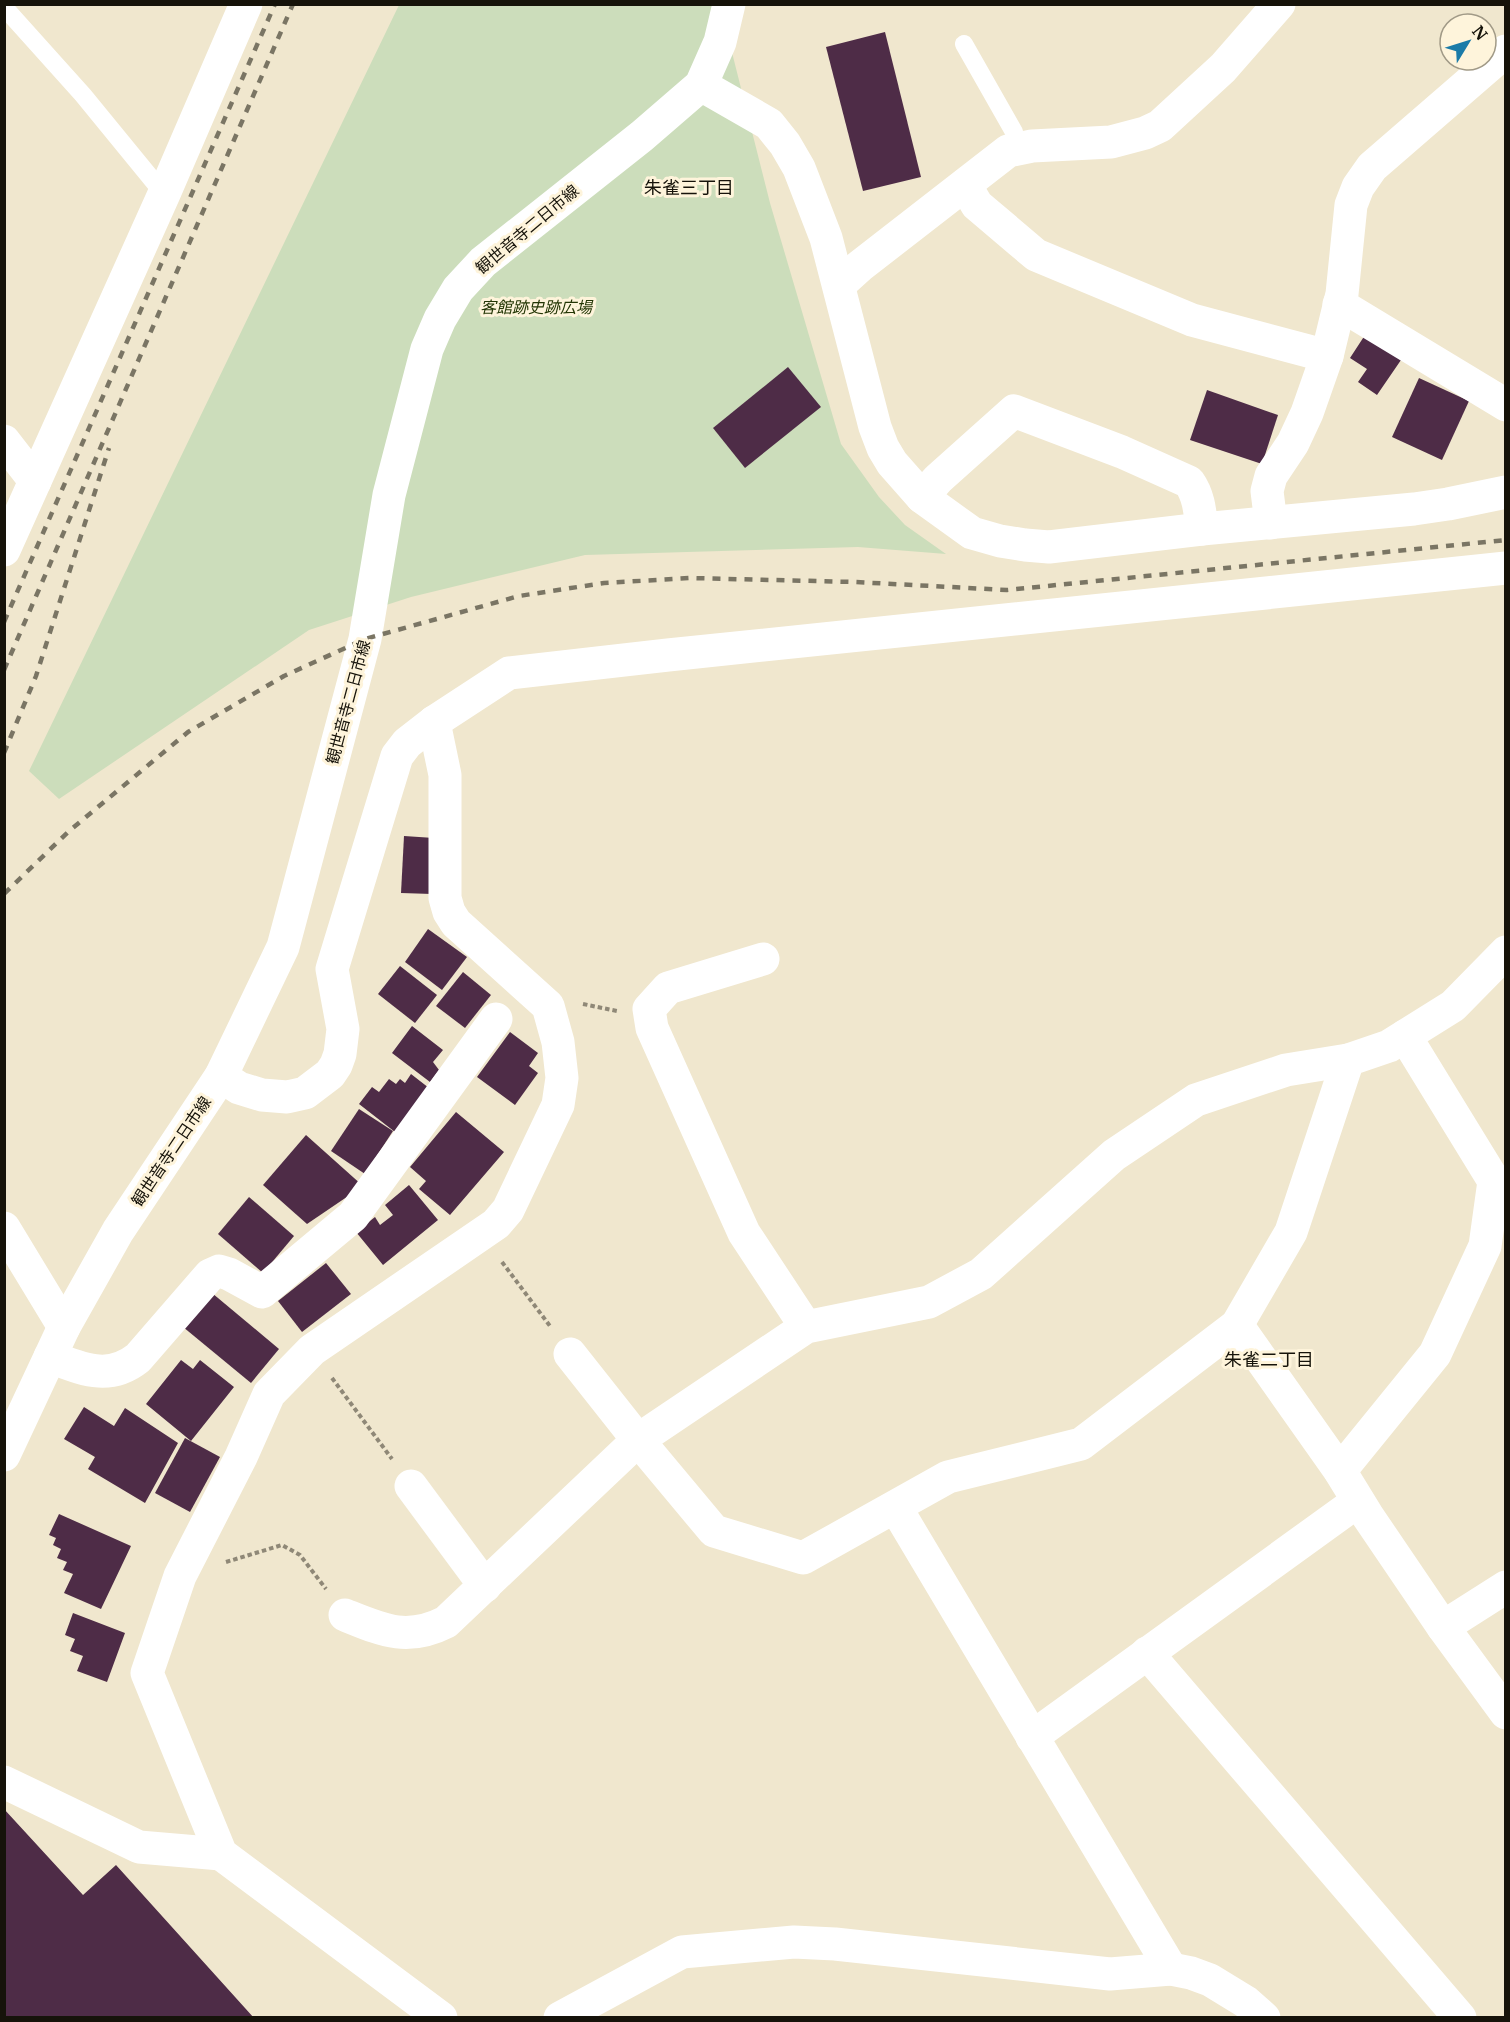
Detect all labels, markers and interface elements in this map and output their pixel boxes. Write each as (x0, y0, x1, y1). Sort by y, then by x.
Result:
north arrow (1438, 12, 1498, 72)
text: N (1468, 22, 1492, 44)
district label: 朱雀三丁目 (644, 176, 734, 199)
street label: 観世音寺二日市線 (472, 180, 582, 278)
park label: 客館跡史跡広場 (480, 297, 594, 317)
street label: 観世音寺二日市線 (322, 638, 374, 766)
street label: 観世音寺二日市線 (127, 1092, 215, 1210)
district label: 朱雀二丁目 (1224, 1348, 1314, 1371)

